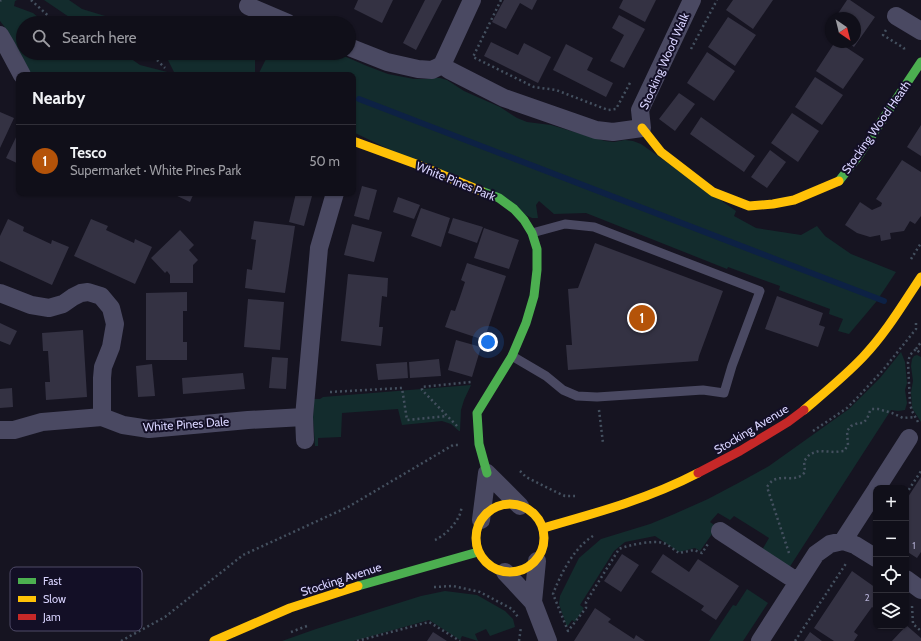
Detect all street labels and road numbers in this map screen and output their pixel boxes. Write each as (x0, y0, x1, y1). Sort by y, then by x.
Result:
street label: Stocking Wood Walk (636, 10, 692, 112)
street label: Stocking Wood Heath (838, 78, 914, 176)
street label: White Pines Park (414, 158, 499, 204)
street label: Stocking Avenue (711, 401, 791, 457)
street label: White Pines Dale (142, 414, 230, 434)
street label: Stocking Avenue (299, 559, 383, 599)

